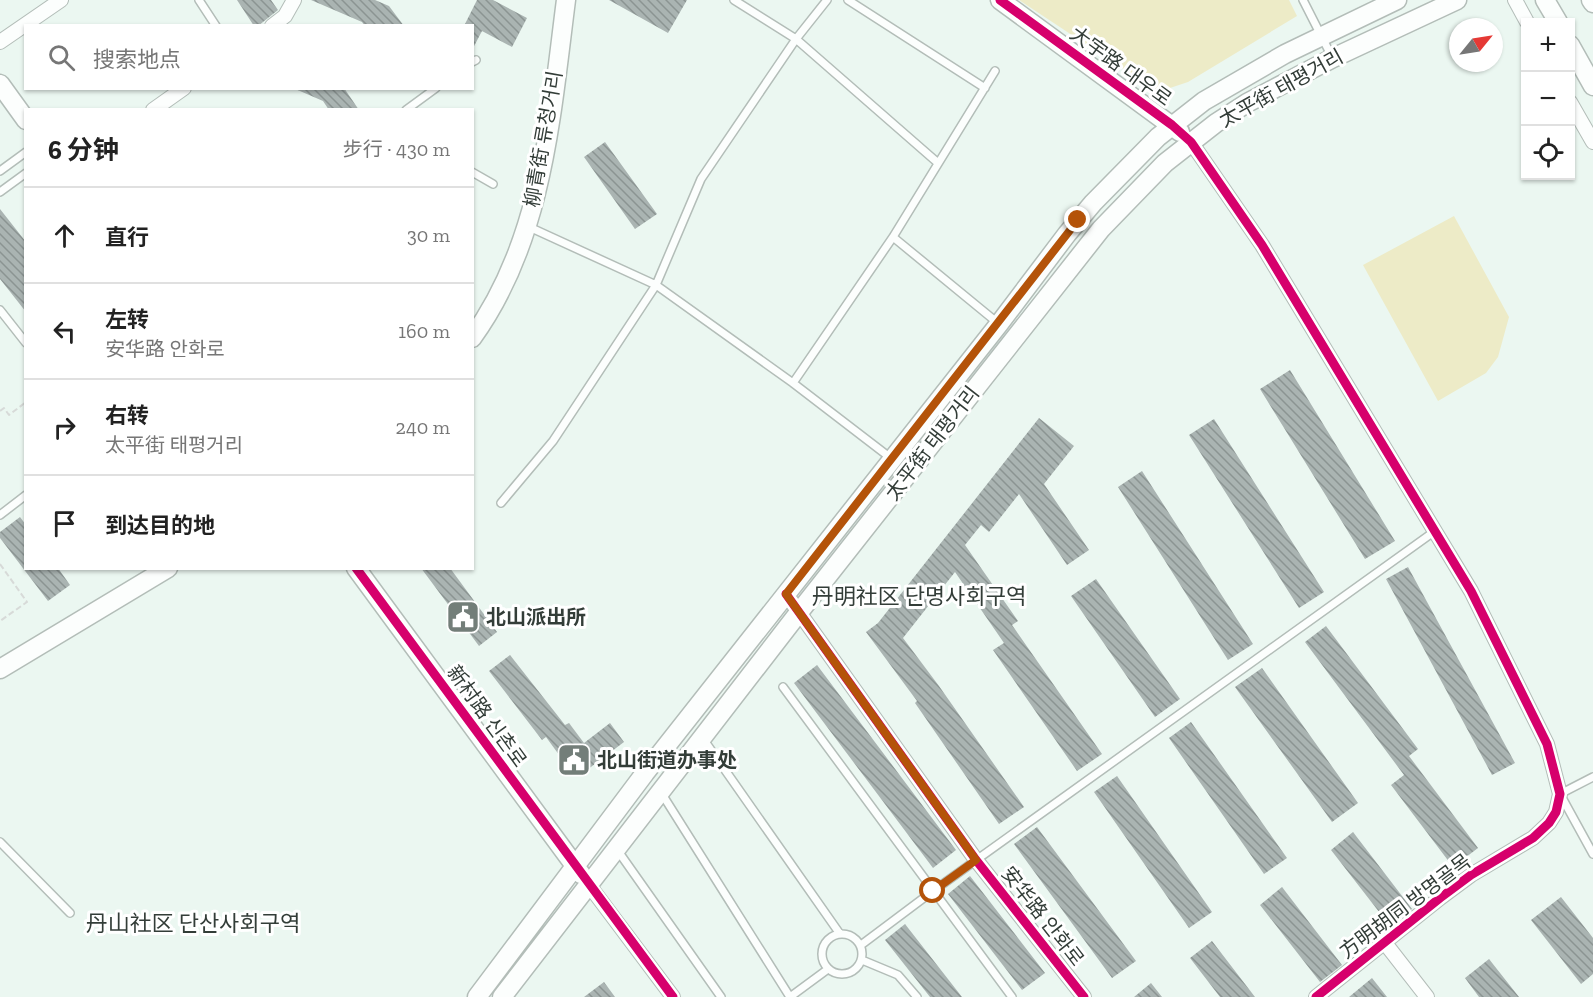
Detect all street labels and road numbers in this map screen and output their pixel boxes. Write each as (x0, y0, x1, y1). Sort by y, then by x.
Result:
street label: 大宇路 대우로 (1066, 21, 1176, 111)
street label: 太平街 태평거리 (1215, 44, 1347, 132)
street label: 柳青街 류청거리 (519, 69, 567, 209)
street label: 太平街 태평거리 (880, 381, 984, 505)
street label: 新村路 신촌로 (442, 661, 532, 771)
street label: 方明胡同 방명골목 (1335, 849, 1475, 963)
street label: 安华路 안화로 (997, 861, 1089, 971)

